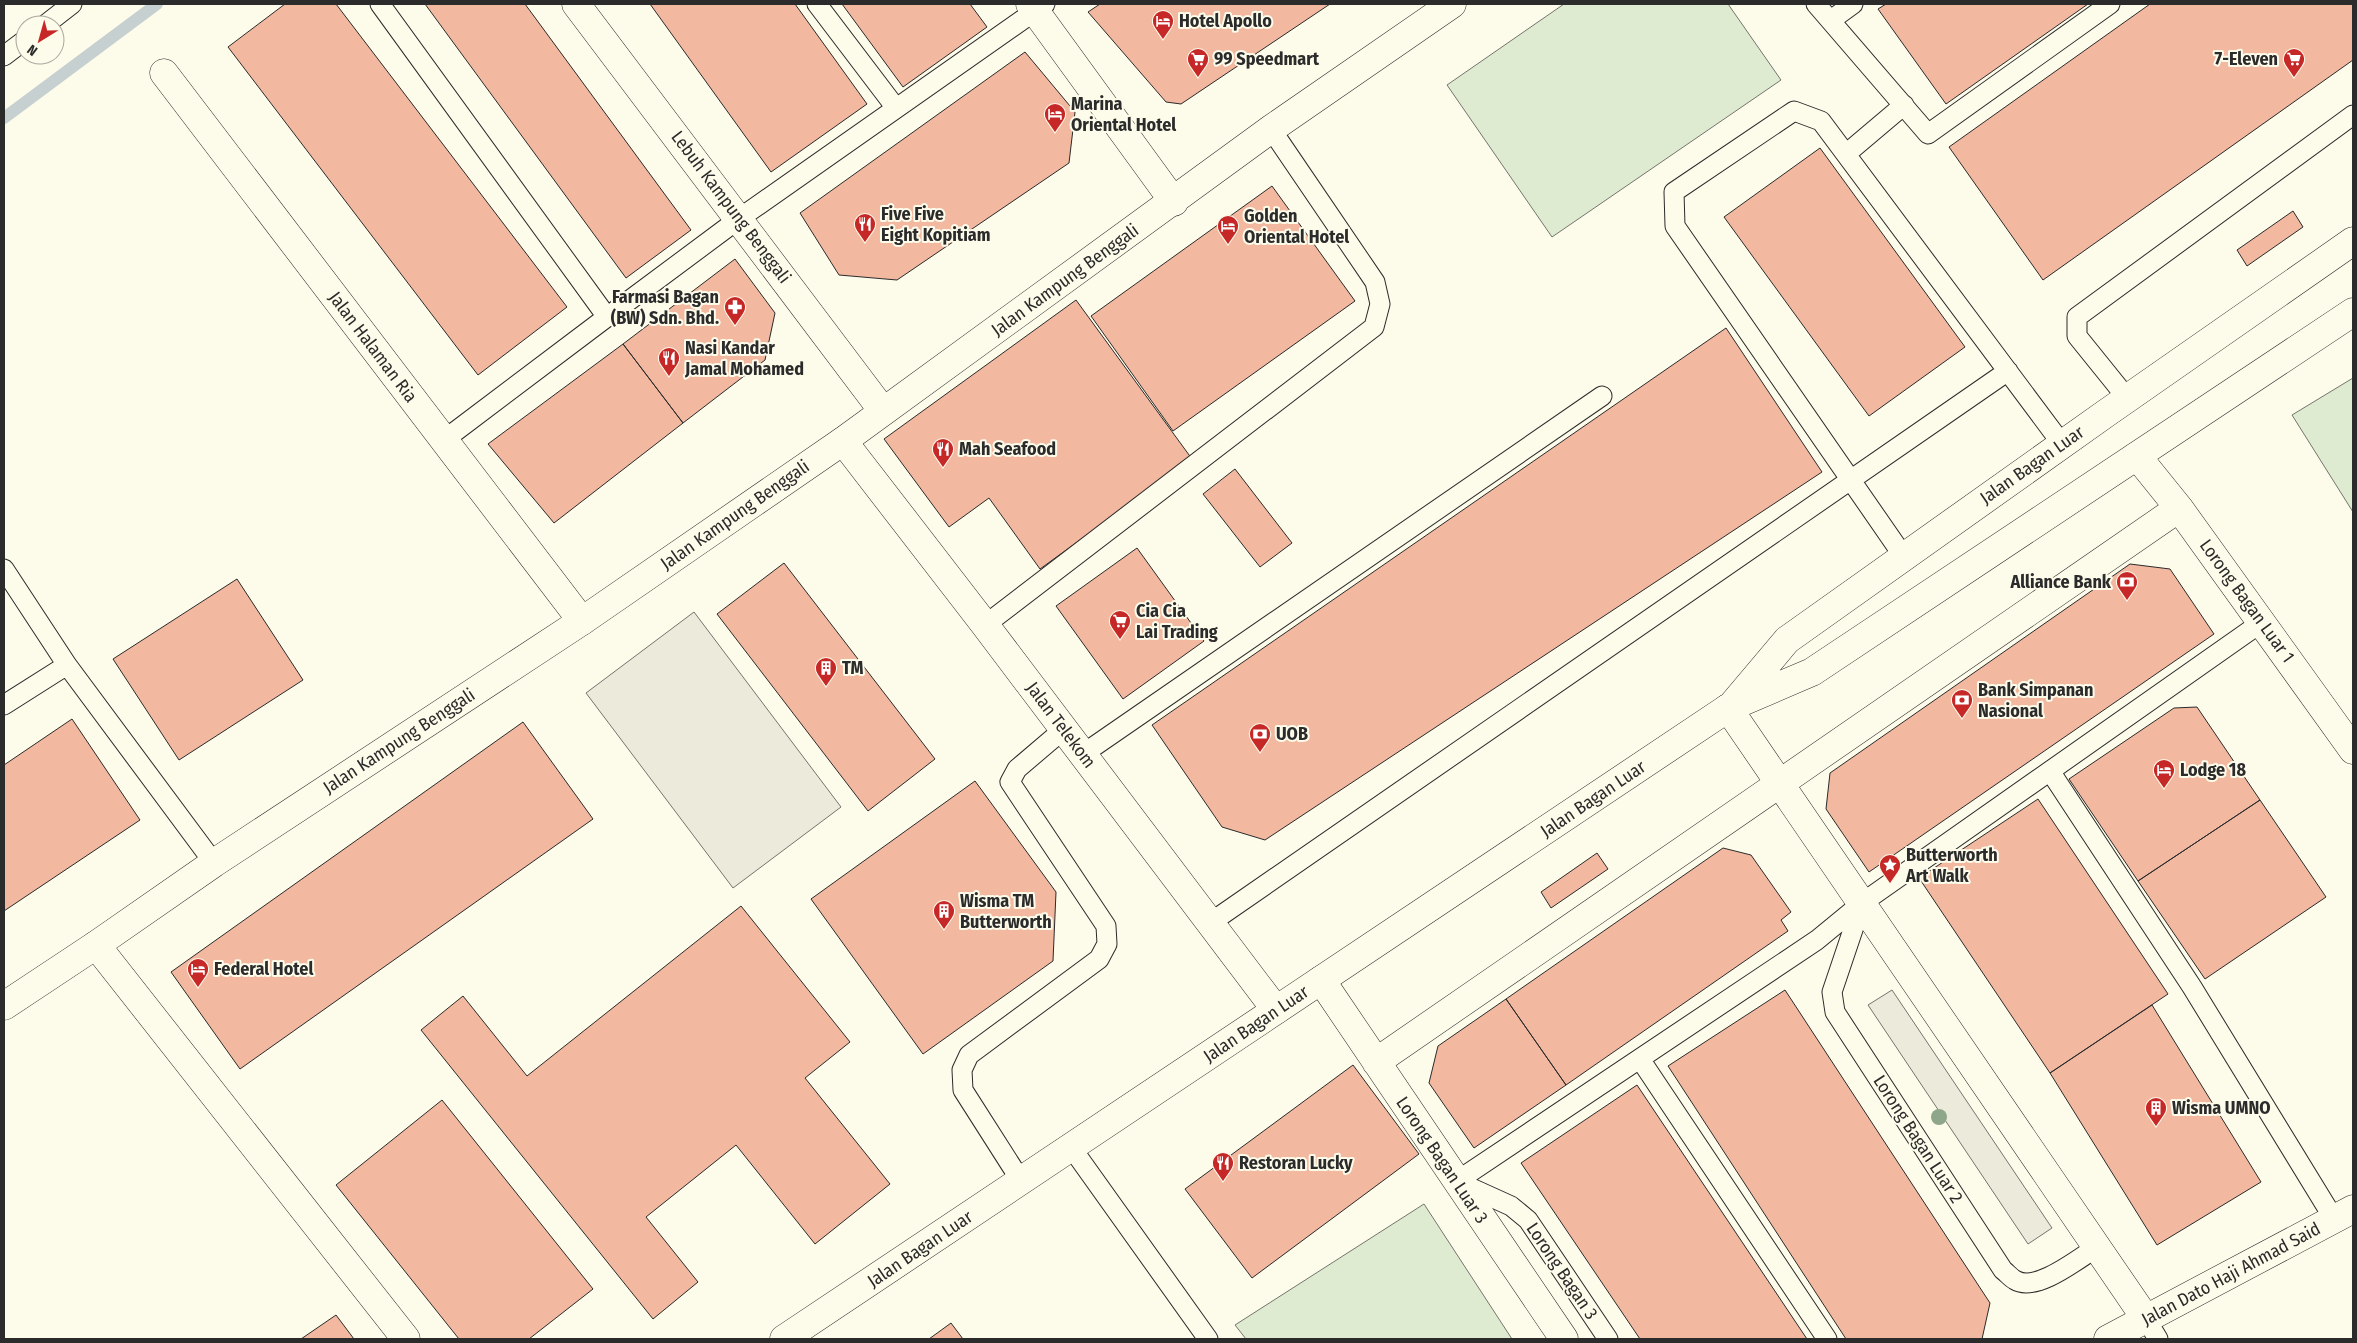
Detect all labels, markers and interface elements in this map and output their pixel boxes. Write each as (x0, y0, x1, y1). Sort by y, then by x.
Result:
hotel icon: Hotel Apollo (1151, 9, 1175, 40)
place label: Hotel Apollo (1179, 10, 1272, 32)
north arrow (15, 15, 65, 65)
text: N (24, 41, 41, 59)
supermarket icon: 99 Speedmart (1186, 47, 1210, 78)
supermarket icon: 7-Eleven (2282, 47, 2306, 78)
place label: 99 Speedmart (1214, 48, 1320, 70)
place label: 7-Eleven (2215, 48, 2278, 70)
place label: Marina Oriental Hotel (1071, 93, 1176, 136)
hotel icon: Marina Oriental Hotel (1043, 102, 1067, 133)
street label: Lebuh Kampung Benggali (667, 126, 795, 288)
place label: Five Five Eight Kopitiam (881, 203, 991, 246)
place label: Golden Oriental Hotel (1244, 205, 1349, 248)
restaurant icon: Five Five Eight Kopitiam (853, 212, 877, 243)
hotel icon: Golden Oriental Hotel (1216, 214, 1240, 245)
street label: Jalan Kampung Benggali (987, 219, 1143, 341)
place label: Farmasi Bagan (BW) Sdn. Bhd. (611, 286, 719, 329)
street label: Jalan Halaman Ria (324, 287, 422, 407)
pharmacy icon: Farmasi Bagan (BW) Sdn. Bhd. (723, 295, 747, 326)
place label: Nasi Kandar Jamal Mohamed (684, 337, 804, 380)
restaurant icon: Nasi Kandar Jamal Mohamed (657, 346, 681, 377)
street label: Jalan Bagan Luar (1976, 421, 2089, 509)
restaurant icon: Mah Seafood (931, 437, 955, 468)
place label: Mah Seafood (959, 438, 1056, 460)
street label: Jalan Kampung Benggali (656, 455, 814, 575)
street label: Lorong Bagan Luar 1 (2195, 535, 2299, 667)
bank icon: Alliance Bank (2115, 570, 2139, 601)
place label: Alliance Bank (2009, 571, 2112, 593)
place label: Cia Cia Lai Trading (1136, 600, 1218, 643)
supermarket icon: Cia Cia Lai Trading (1108, 609, 1132, 640)
building icon: TM (814, 656, 838, 687)
place label: TM (842, 657, 863, 679)
street label: Jalan Telekom (1021, 678, 1101, 772)
place label: Bank Simpanan Nasional (1978, 679, 2093, 722)
street label: Jalan Kampung Benggali (319, 684, 479, 798)
bank icon: Bank Simpanan Nasional (1950, 688, 1974, 719)
bank icon: UOB (1248, 722, 1272, 753)
place label: UOB (1276, 723, 1308, 745)
street label: Jalan Bagan Luar (1536, 755, 1650, 842)
hotel icon: Lodge 18 (2152, 758, 2176, 789)
place label: Lodge 18 (2180, 759, 2246, 781)
place label: Butterworth Art Walk (1905, 844, 1998, 887)
place icon: Butterworth Art Walk (1878, 853, 1902, 884)
place label: Wisma TM Butterworth (960, 890, 1052, 933)
building icon: Wisma TM Butterworth (932, 899, 956, 930)
hotel icon: Federal Hotel (186, 957, 210, 988)
place label: Federal Hotel (214, 958, 313, 980)
street label: Jalan Bagan Luar (1199, 980, 1313, 1067)
street label: Lorong Bagan Luar 2 (1868, 1071, 1968, 1207)
street label: Lorong Bagan Luar 3 (1391, 1092, 1493, 1228)
building icon: Wisma UMNO (2144, 1096, 2168, 1127)
place label: Wisma UMNO (2172, 1097, 2271, 1119)
restaurant icon: Restoran Lucky (1211, 1151, 1235, 1182)
place label: Restoran Lucky (1239, 1152, 1353, 1174)
street label: Jalan Bagan Luar (863, 1205, 977, 1292)
street label: Jalan Dato Haji Ahmad Said (2138, 1217, 2324, 1331)
street label: Lorong Bagan 3 (1522, 1219, 1602, 1323)

